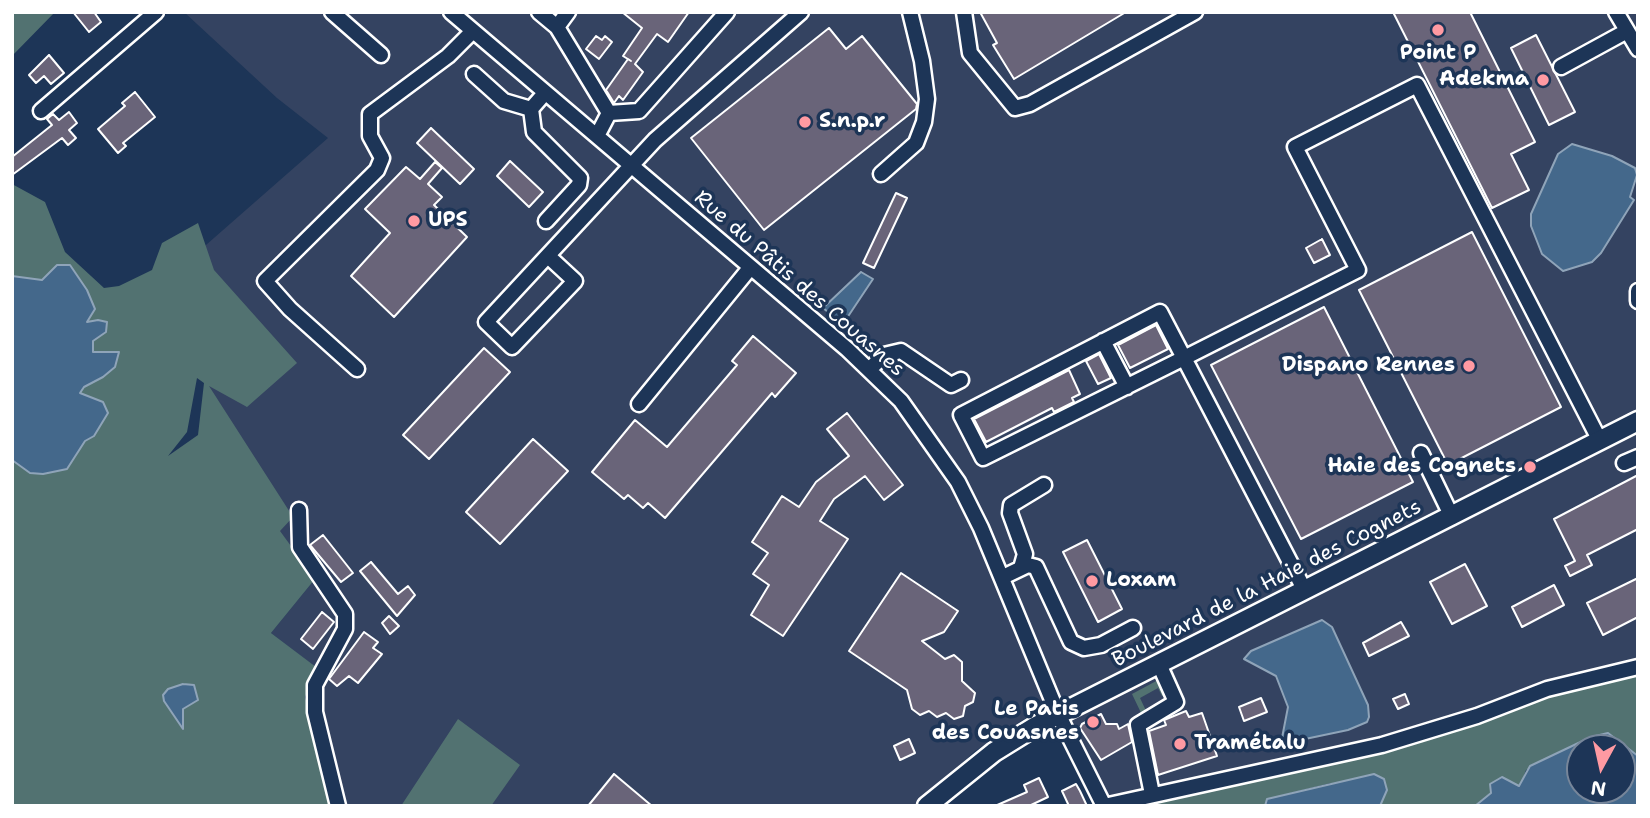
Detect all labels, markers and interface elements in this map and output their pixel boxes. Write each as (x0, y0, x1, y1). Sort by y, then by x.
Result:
marker: Point P (1430, 22, 1446, 38)
place label: Point P (1400, 41, 1476, 67)
place label: Adekma (1439, 67, 1529, 93)
marker: Adekma (1535, 72, 1551, 88)
place label: S.n.p.r (819, 109, 885, 135)
marker: S.n.p.r (797, 114, 813, 130)
street label: Rue du Pâtis des Couasnes (689, 186, 909, 382)
place label: UPS (428, 208, 468, 234)
marker: UPS (406, 213, 422, 229)
place label: Dispano Rennes (1282, 353, 1455, 379)
marker: Dispano Rennes (1461, 358, 1477, 374)
place label: Haie des Cognets (1328, 454, 1516, 480)
marker: Haie des Cognets (1522, 459, 1538, 475)
street label: Boulevard de la Haie des Cognets (1108, 495, 1426, 673)
place label: Loxam (1106, 568, 1176, 594)
marker: Loxam (1084, 573, 1100, 589)
place label: Le Patis des Couasnes (932, 697, 1079, 747)
marker: Le Patis des Couasnes (1085, 714, 1101, 730)
place label: Tramétalu (1194, 731, 1306, 757)
north arrow (1566, 734, 1636, 804)
marker: Tramétalu (1172, 736, 1188, 752)
text: N (1589, 775, 1607, 802)

